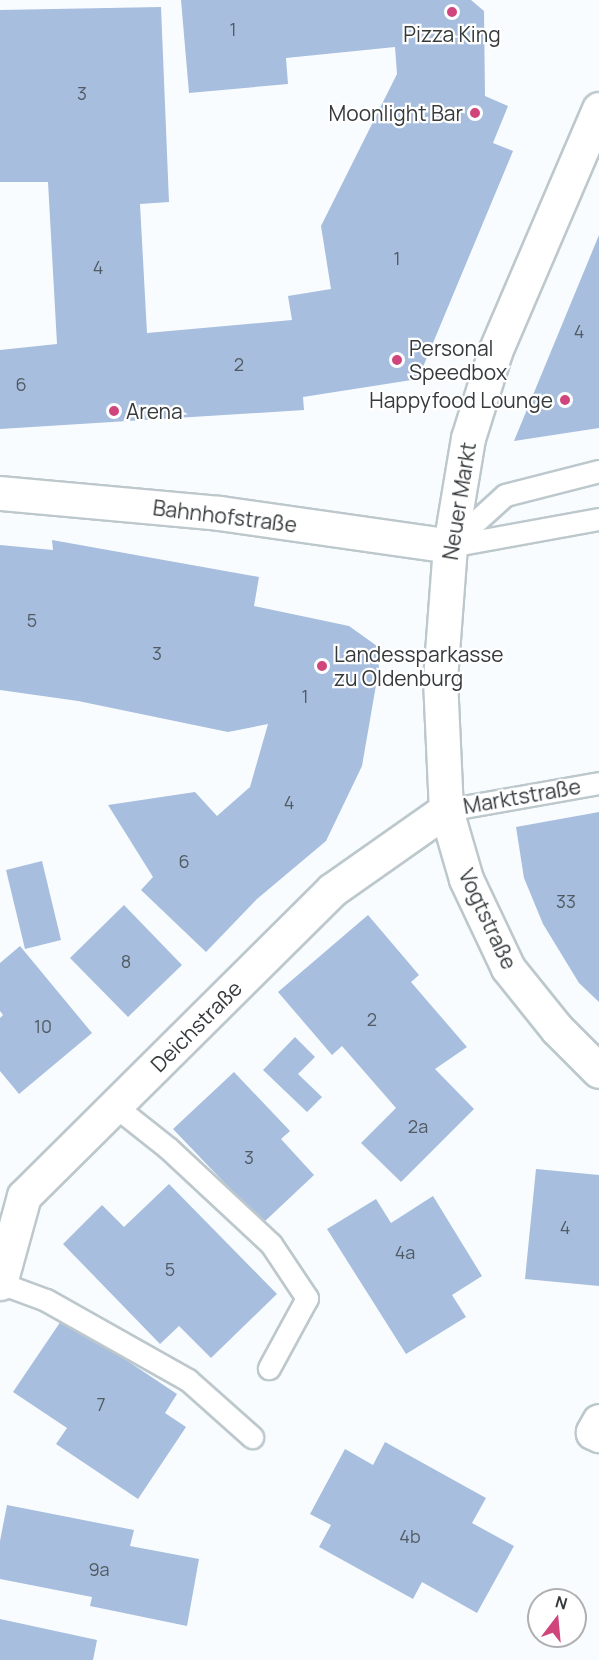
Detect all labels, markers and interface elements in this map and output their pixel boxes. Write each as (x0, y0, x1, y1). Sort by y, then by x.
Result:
marker: Pizza King (445, 5, 459, 19)
house number: 1 (229, 18, 237, 40)
place label: Pizza King (403, 21, 501, 47)
house number: 3 (77, 82, 87, 104)
place label: Moonlight Bar (329, 100, 463, 126)
marker: Moonlight Bar (468, 106, 482, 120)
house number: 1 (393, 247, 401, 269)
house number: 4 (93, 256, 103, 278)
house number: 4 (574, 320, 584, 342)
place label: Personal Speedbox (409, 335, 507, 385)
house number: 2 (234, 353, 244, 375)
marker: Personal Speedbox (390, 353, 404, 367)
house number: 6 (15, 373, 27, 395)
place label: Happyfood Lounge (369, 387, 553, 413)
marker: Happyfood Lounge (558, 393, 572, 407)
place label: Arena (126, 398, 183, 424)
marker: Arena (107, 404, 121, 418)
street label: Neuer Markt (437, 440, 481, 562)
street label: Bahnhofstraße (152, 495, 298, 537)
house number: 5 (27, 609, 37, 631)
place label: Landessparkasse zu Oldenburg (334, 641, 504, 691)
house number: 3 (152, 642, 162, 664)
marker: Landessparkasse zu Oldenburg (315, 659, 329, 673)
house number: 1 (301, 685, 309, 707)
street label: Marktstraße (461, 773, 583, 819)
house number: 4 (284, 791, 294, 813)
house number: 6 (178, 850, 190, 872)
street label: Vogtstraße (454, 865, 522, 973)
house number: 33 (556, 890, 576, 912)
house number: 8 (121, 950, 131, 972)
street label: Deichstraße (145, 975, 247, 1077)
house number: 2 (367, 1008, 377, 1030)
house number: 10 (34, 1015, 52, 1037)
house number: 2a (408, 1115, 428, 1137)
house number: 3 (244, 1146, 254, 1168)
house number: 4 (560, 1216, 570, 1238)
house number: 4a (395, 1241, 415, 1263)
house number: 5 (165, 1258, 175, 1280)
house number: 7 (96, 1393, 106, 1415)
house number: 4b (399, 1525, 421, 1547)
house number: 9a (88, 1558, 110, 1580)
north arrow (527, 1588, 587, 1648)
text: N (553, 1590, 570, 1615)

